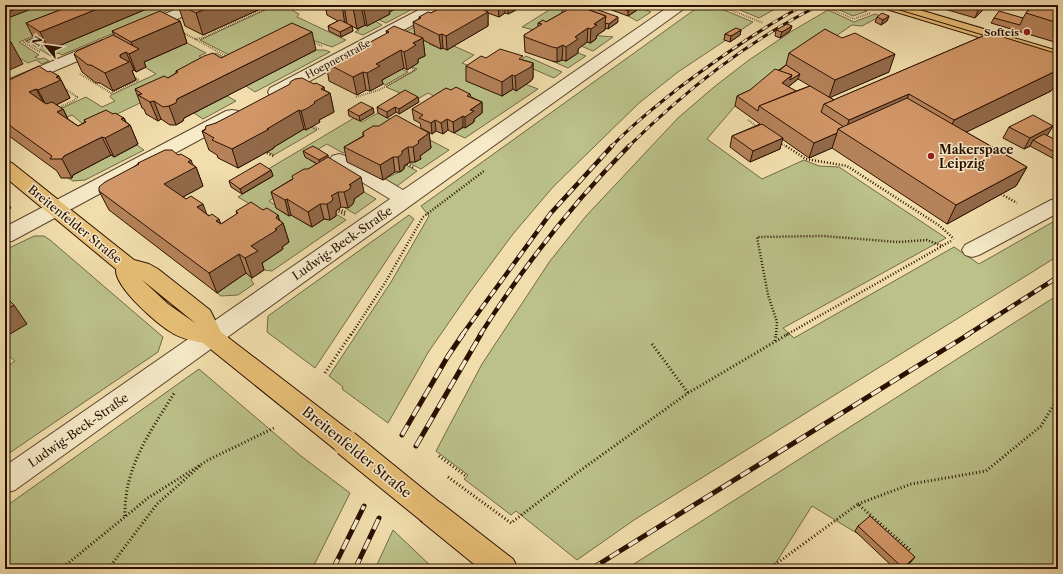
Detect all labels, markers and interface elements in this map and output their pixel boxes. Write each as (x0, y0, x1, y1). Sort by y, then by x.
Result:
north arrow (26, 26, 66, 66)
place label: Softeis (984, 26, 1019, 39)
marker: Softeis (1022, 27, 1032, 37)
text: N (29, 33, 46, 49)
street label: Hoepnerstraße (303, 36, 373, 82)
place label: Makerspace Leipzig (939, 142, 1014, 171)
marker: Makerspace Leipzig (926, 151, 936, 161)
street label: Breitenfelder Straße (25, 182, 125, 267)
street label: Ludwig-Beck-Straße (289, 203, 395, 283)
street label: Ludwig-Beck-Straße (25, 390, 131, 470)
street label: Breitenfelder Straße (299, 402, 416, 502)

